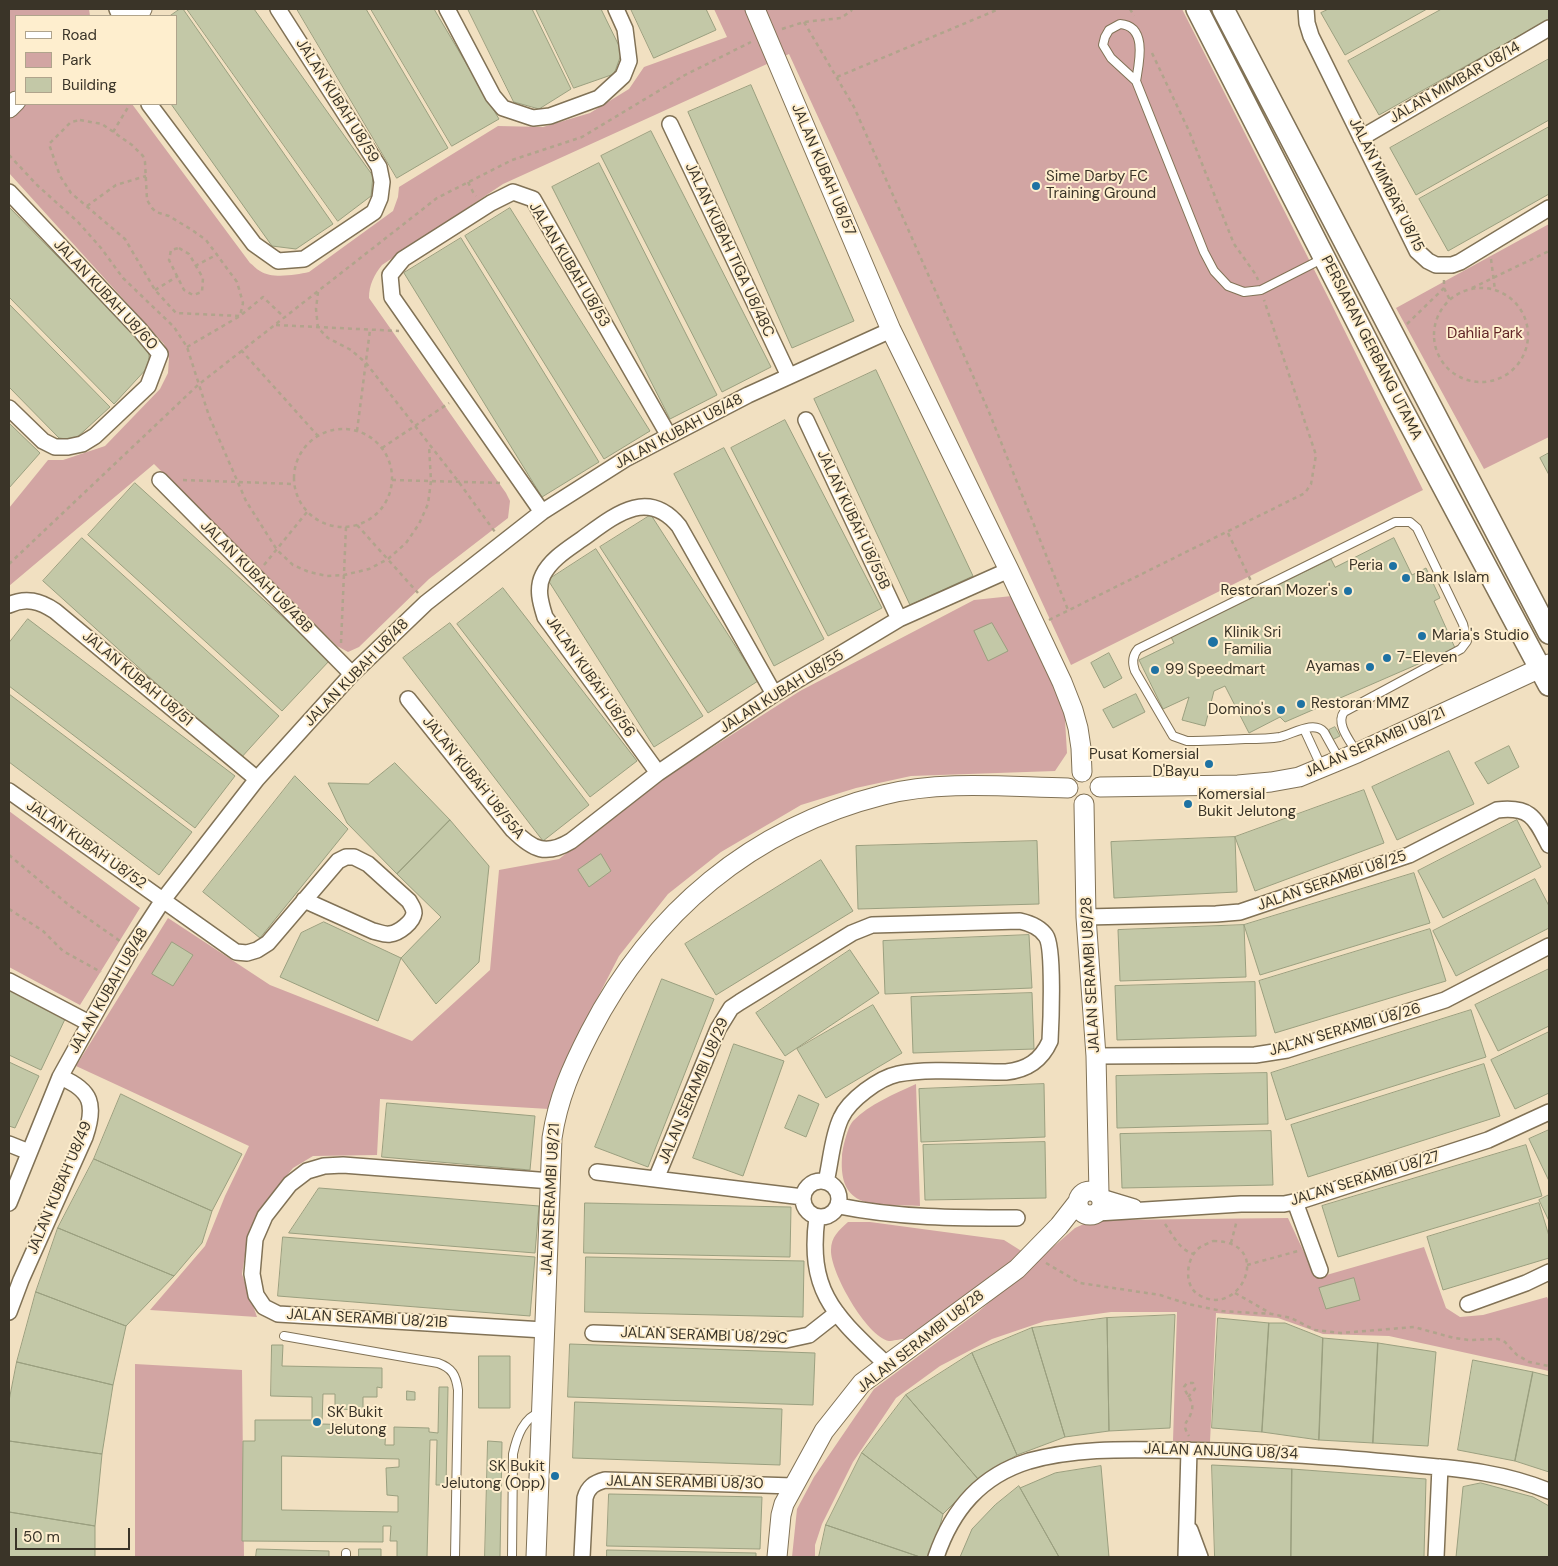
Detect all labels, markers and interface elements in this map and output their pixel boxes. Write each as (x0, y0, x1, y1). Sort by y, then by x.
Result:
legend (15, 15, 178, 105)
text: Road (62, 25, 97, 45)
street label: JALAN KUBAH U8/59 (292, 36, 382, 166)
street label: JALAN MIMBAR U8/14 (1386, 38, 1524, 128)
text: Park (62, 50, 92, 70)
text: Building (62, 75, 117, 95)
street label: JALAN KUBAH U8/57 (787, 101, 859, 239)
street label: JALAN MIMBAR U8/15 (1344, 115, 1428, 255)
street label: JALAN KUBAH TIGA U8/48C (681, 160, 777, 340)
place label: Sime Darby FC Training Ground (1046, 168, 1156, 203)
marker: Sime Darby FC Training Ground (1030, 180, 1042, 192)
street label: JALAN KUBAH U8/53 (525, 199, 613, 331)
street label: JALAN KUBAH U8/60 (49, 236, 161, 354)
street label: PERSIARAN GERBANG UTAMA (1317, 253, 1425, 443)
park label: Dahlia Park (1447, 325, 1523, 343)
street label: JALAN KUBAH U8/48 (612, 391, 746, 473)
street label: JALAN KUBAH U8/55B (813, 447, 893, 593)
street label: JALAN KUBAH U8/48B (196, 517, 316, 637)
place label: Peria (1349, 557, 1383, 575)
marker: Peria (1387, 560, 1399, 572)
place label: Bank Islam (1416, 569, 1489, 587)
marker: Bank Islam (1400, 572, 1412, 584)
place label: Restoran Mozer's (1221, 582, 1338, 600)
marker: Restoran Mozer's (1342, 585, 1354, 597)
street label: JALAN KUBAH U8/56 (542, 613, 638, 741)
street label: JALAN KUBAH U8/48 (301, 616, 413, 730)
place label: Klinik Sri Familia (1224, 624, 1281, 659)
place label: Maria's Studio (1432, 627, 1529, 645)
street label: JALAN KUBAH U8/51 (78, 628, 196, 730)
marker: Maria's Studio (1416, 630, 1428, 642)
marker: Klinik Sri Familia (1206, 635, 1220, 649)
street label: JALAN KUBAH U8/55 (717, 646, 847, 738)
place label: 7-Eleven (1397, 649, 1457, 667)
marker: 7-Eleven (1381, 652, 1393, 664)
place label: Ayamas (1306, 658, 1360, 676)
place label: 99 Speedmart (1165, 661, 1265, 679)
marker: Ayamas (1364, 661, 1376, 673)
marker: 99 Speedmart (1149, 664, 1161, 676)
place label: Restoran MMZ (1311, 695, 1409, 713)
marker: Restoran MMZ (1295, 698, 1307, 710)
place label: Domino's (1208, 701, 1271, 719)
marker: Domino's (1275, 704, 1287, 716)
street label: JALAN SERAMBI U8/21 (1302, 704, 1448, 782)
street label: JALAN KUBAH U8/55A (418, 713, 528, 843)
place label: Pusat Komersial D'Bayu (1089, 746, 1199, 781)
marker: Pusat Komersial D'Bayu (1203, 758, 1215, 770)
place label: Komersial Bukit Jelutong (1198, 786, 1296, 821)
street label: JALAN KUBAH U8/52 (23, 797, 149, 893)
marker: Komersial Bukit Jelutong (1182, 798, 1194, 810)
street label: JALAN SERAMBI U8/25 (1255, 847, 1409, 915)
street label: JALAN SERAMBI U8/28 (1078, 897, 1104, 1053)
street label: JALAN KUBAH U8/48 (66, 925, 152, 1057)
street label: JALAN SERAMBI U8/26 (1267, 1000, 1423, 1060)
street label: JALAN SERAMBI U8/29 (655, 1015, 733, 1167)
street label: JALAN KUBAH U8/49 (24, 1119, 96, 1257)
street label: JALAN SERAMBI U8/21 (538, 1123, 564, 1275)
street label: JALAN SERAMBI U8/27 (1288, 1148, 1442, 1210)
street label: JALAN SERAMBI U8/28 (854, 1287, 988, 1397)
street label: JALAN SERAMBI U8/21B (286, 1306, 448, 1332)
street label: JALAN SERAMBI U8/29C (620, 1324, 788, 1348)
place label: SK Bukit Jelutong (327, 1404, 387, 1439)
marker: SK Bukit Jelutong (311, 1416, 323, 1428)
street label: JALAN ANJUNG U8/34 (1144, 1440, 1298, 1464)
place label: SK Bukit Jelutong (Opp) (442, 1458, 545, 1493)
marker: SK Bukit Jelutong (Opp) (549, 1470, 561, 1482)
street label: JALAN SERAMBI U8/30 (606, 1473, 764, 1493)
scale bar (18, 1518, 132, 1550)
text: 50 m (23, 1527, 60, 1547)

